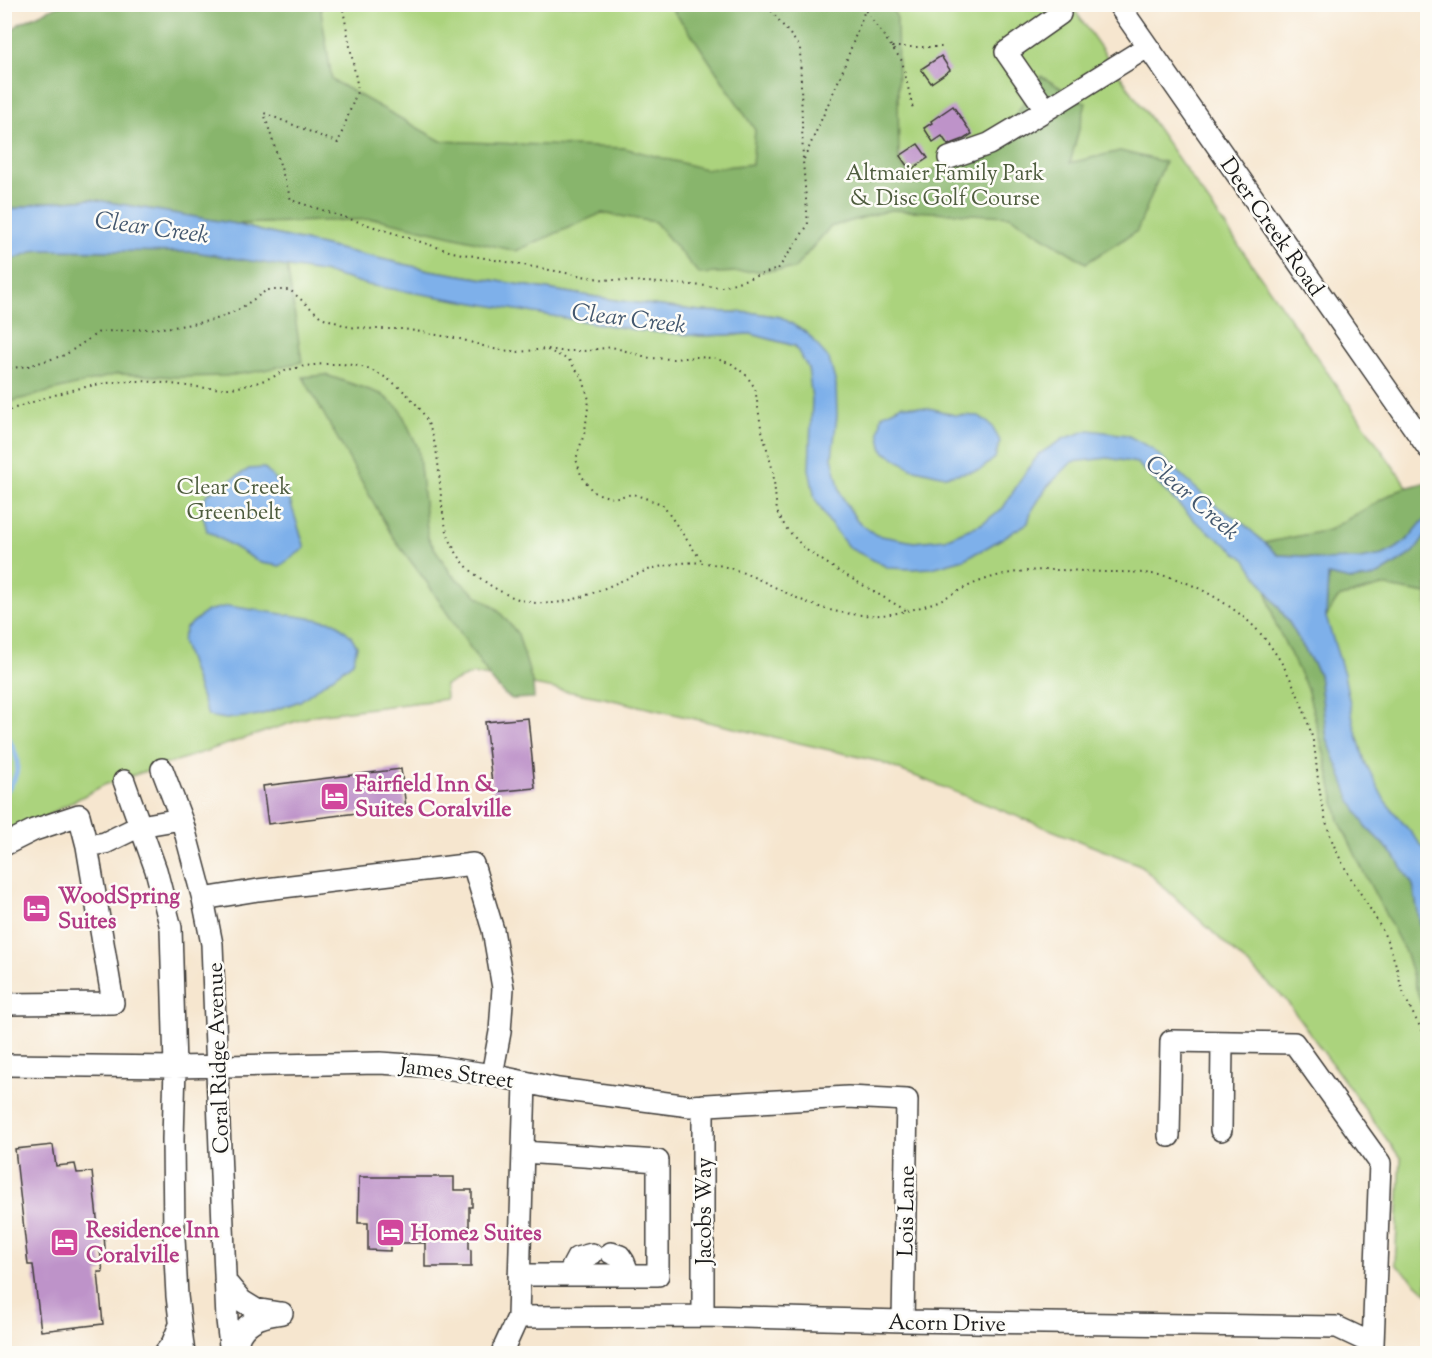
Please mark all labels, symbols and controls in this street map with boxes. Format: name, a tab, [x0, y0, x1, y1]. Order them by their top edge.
street label: Deer Creek Road	[1211, 152, 1330, 304]
park label: Altmaier Family Park & Disc Golf Course	[845, 159, 1045, 216]
water label: Clear Creek	[92, 204, 211, 254]
water label: Clear Creek	[570, 296, 688, 344]
water label: Clear Creek	[1137, 448, 1246, 549]
park label: Clear Creek Greenbelt	[177, 473, 291, 530]
place label: Fairfield Inn & Suites Coralville	[355, 770, 512, 827]
hotel icon: Fairfield Inn & Suites Coralville	[318, 780, 350, 812]
place label: WoodSpring Suites	[58, 882, 180, 939]
hotel icon: WoodSpring Suites	[21, 892, 53, 924]
street label: Coral Ridge Avenue	[201, 962, 239, 1154]
street label: James Street	[396, 1051, 516, 1099]
street label: Jacobs Way	[690, 1157, 722, 1266]
street label: Lois Lane	[891, 1165, 925, 1257]
place label: Residence Inn Coralville	[86, 1216, 220, 1273]
hotel icon: Home2 Suites	[374, 1216, 406, 1248]
place label: Home2 Suites	[411, 1219, 542, 1251]
hotel icon: Residence Inn Coralville	[49, 1226, 81, 1258]
street label: Acorn Drive	[888, 1308, 1006, 1342]

